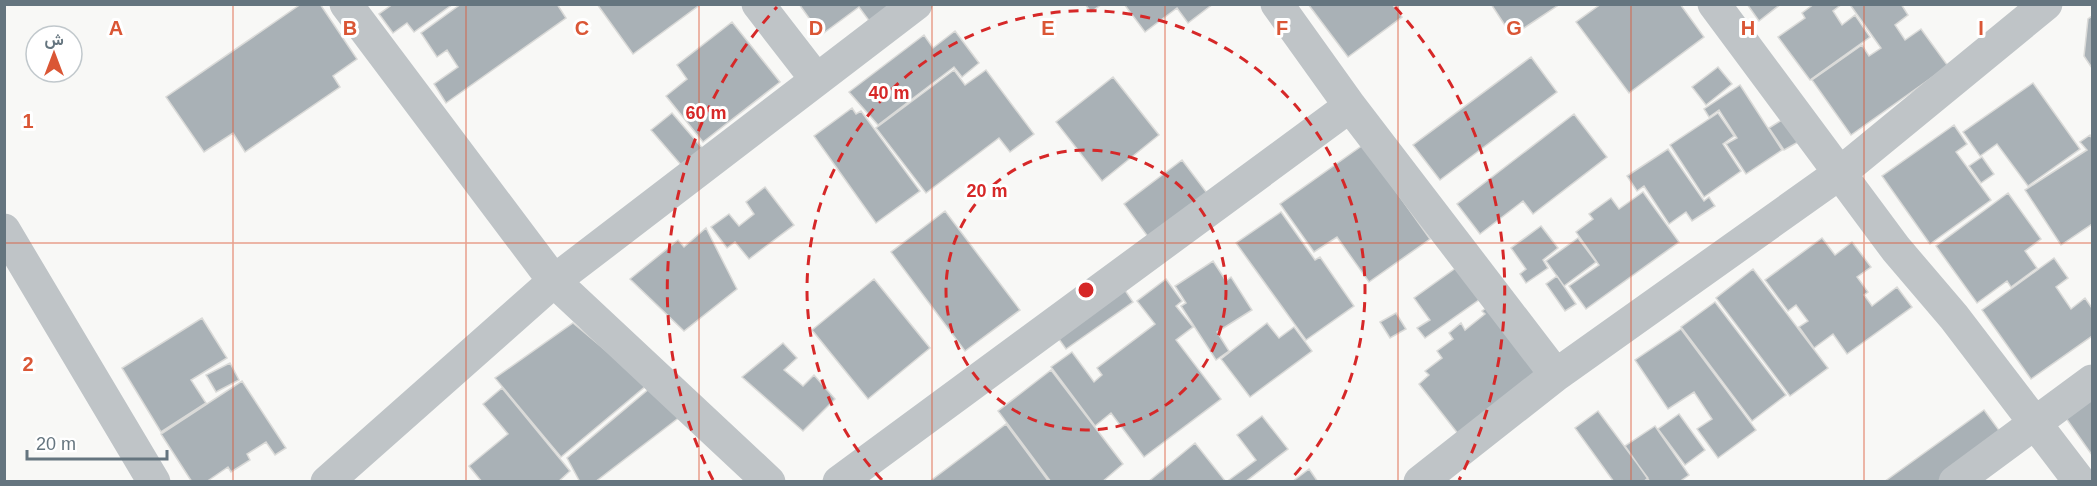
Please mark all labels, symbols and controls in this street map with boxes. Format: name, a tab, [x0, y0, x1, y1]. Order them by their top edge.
text: A	[109, 17, 123, 39]
text: B	[343, 17, 357, 39]
text: C	[575, 17, 589, 39]
text: D	[809, 17, 823, 39]
text: E	[1041, 17, 1055, 39]
text: F	[1276, 17, 1288, 39]
text: G	[1506, 17, 1522, 39]
text: H	[1741, 17, 1755, 39]
text: I	[1978, 17, 1984, 39]
north arrow	[24, 24, 84, 84]
text: ش	[44, 31, 64, 49]
text: 40 m	[868, 83, 910, 103]
text: 60 m	[685, 103, 727, 123]
text: 1	[22, 110, 34, 132]
text: 20 m	[966, 181, 1008, 201]
centre of rings	[1076, 280, 1096, 300]
text: 2	[22, 353, 34, 375]
scale bar	[27, 423, 166, 461]
text: 20 m	[36, 434, 76, 454]

